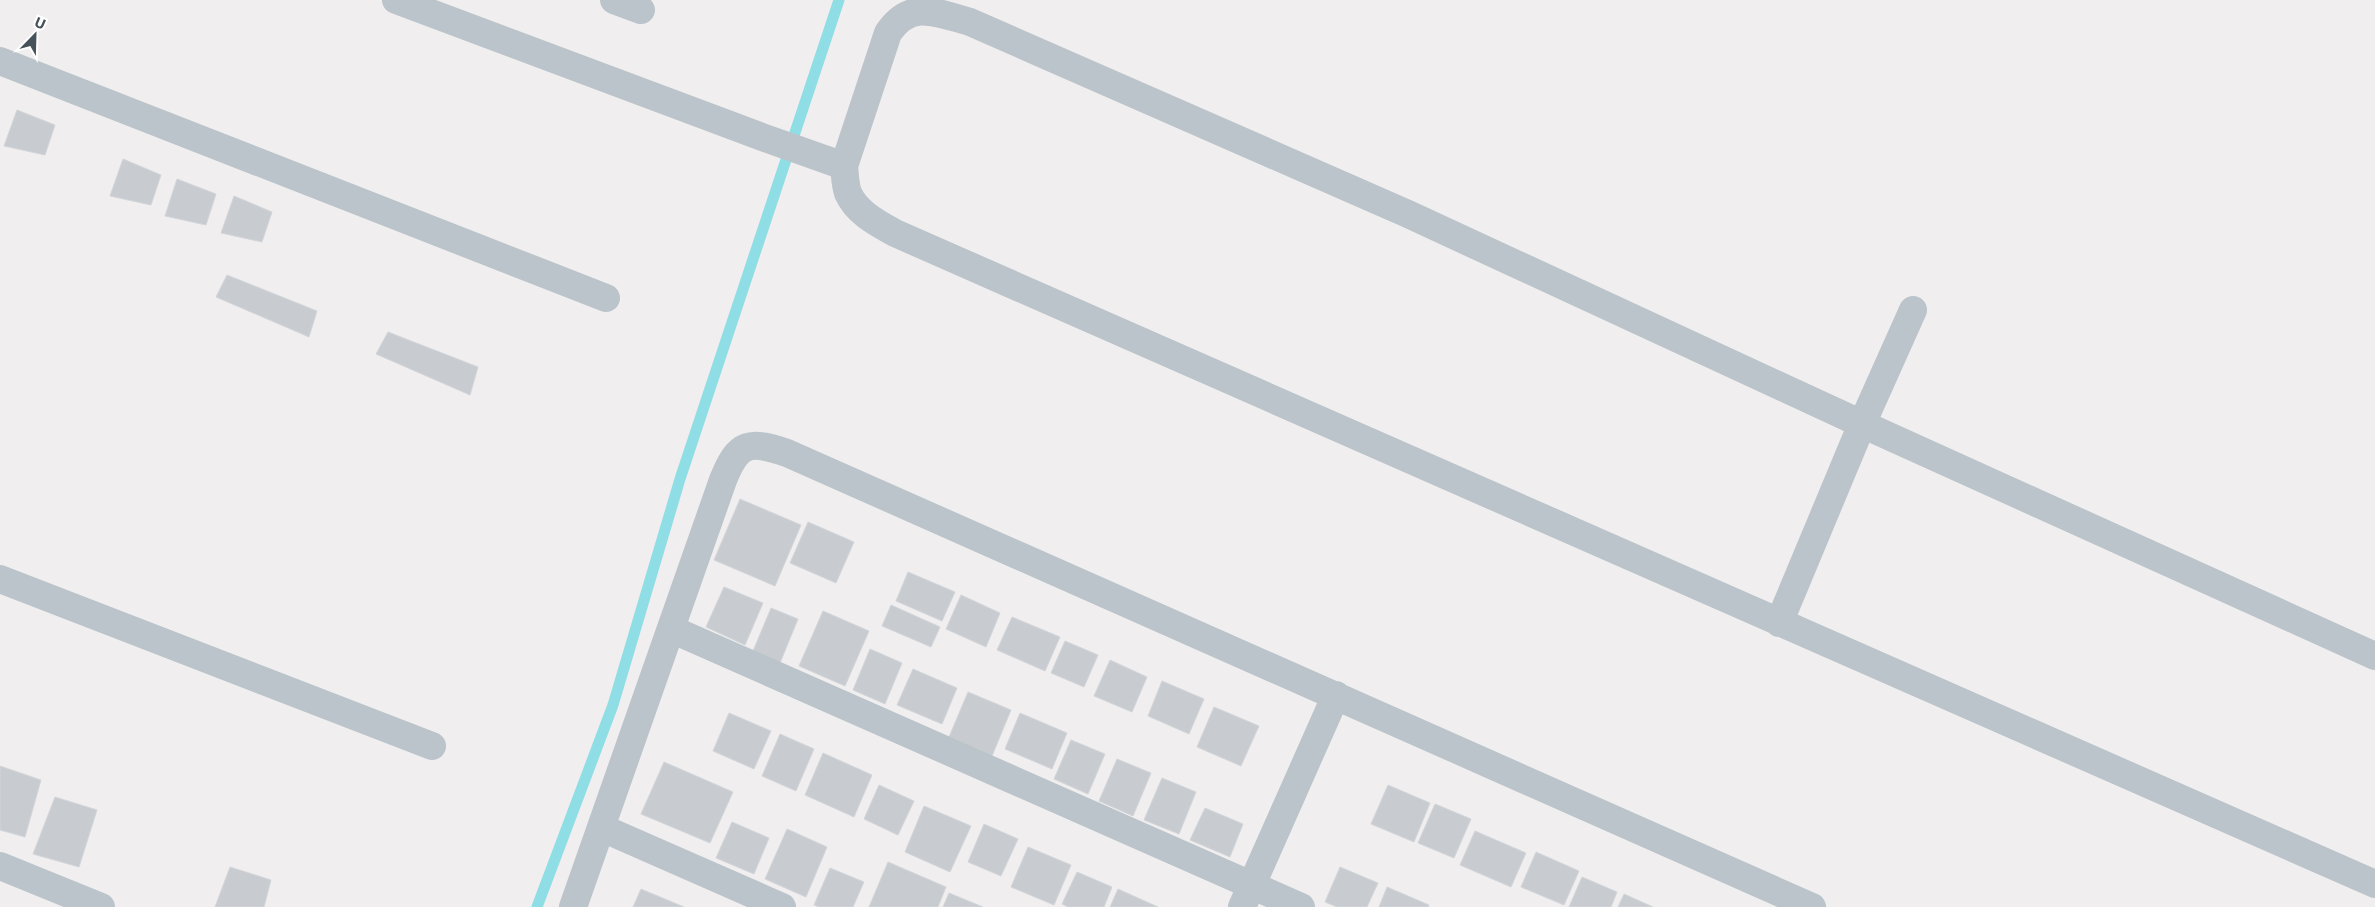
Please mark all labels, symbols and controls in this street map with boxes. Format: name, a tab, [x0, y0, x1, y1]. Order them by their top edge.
north arrow	[10, 10, 60, 60]
text: U	[32, 13, 48, 32]

